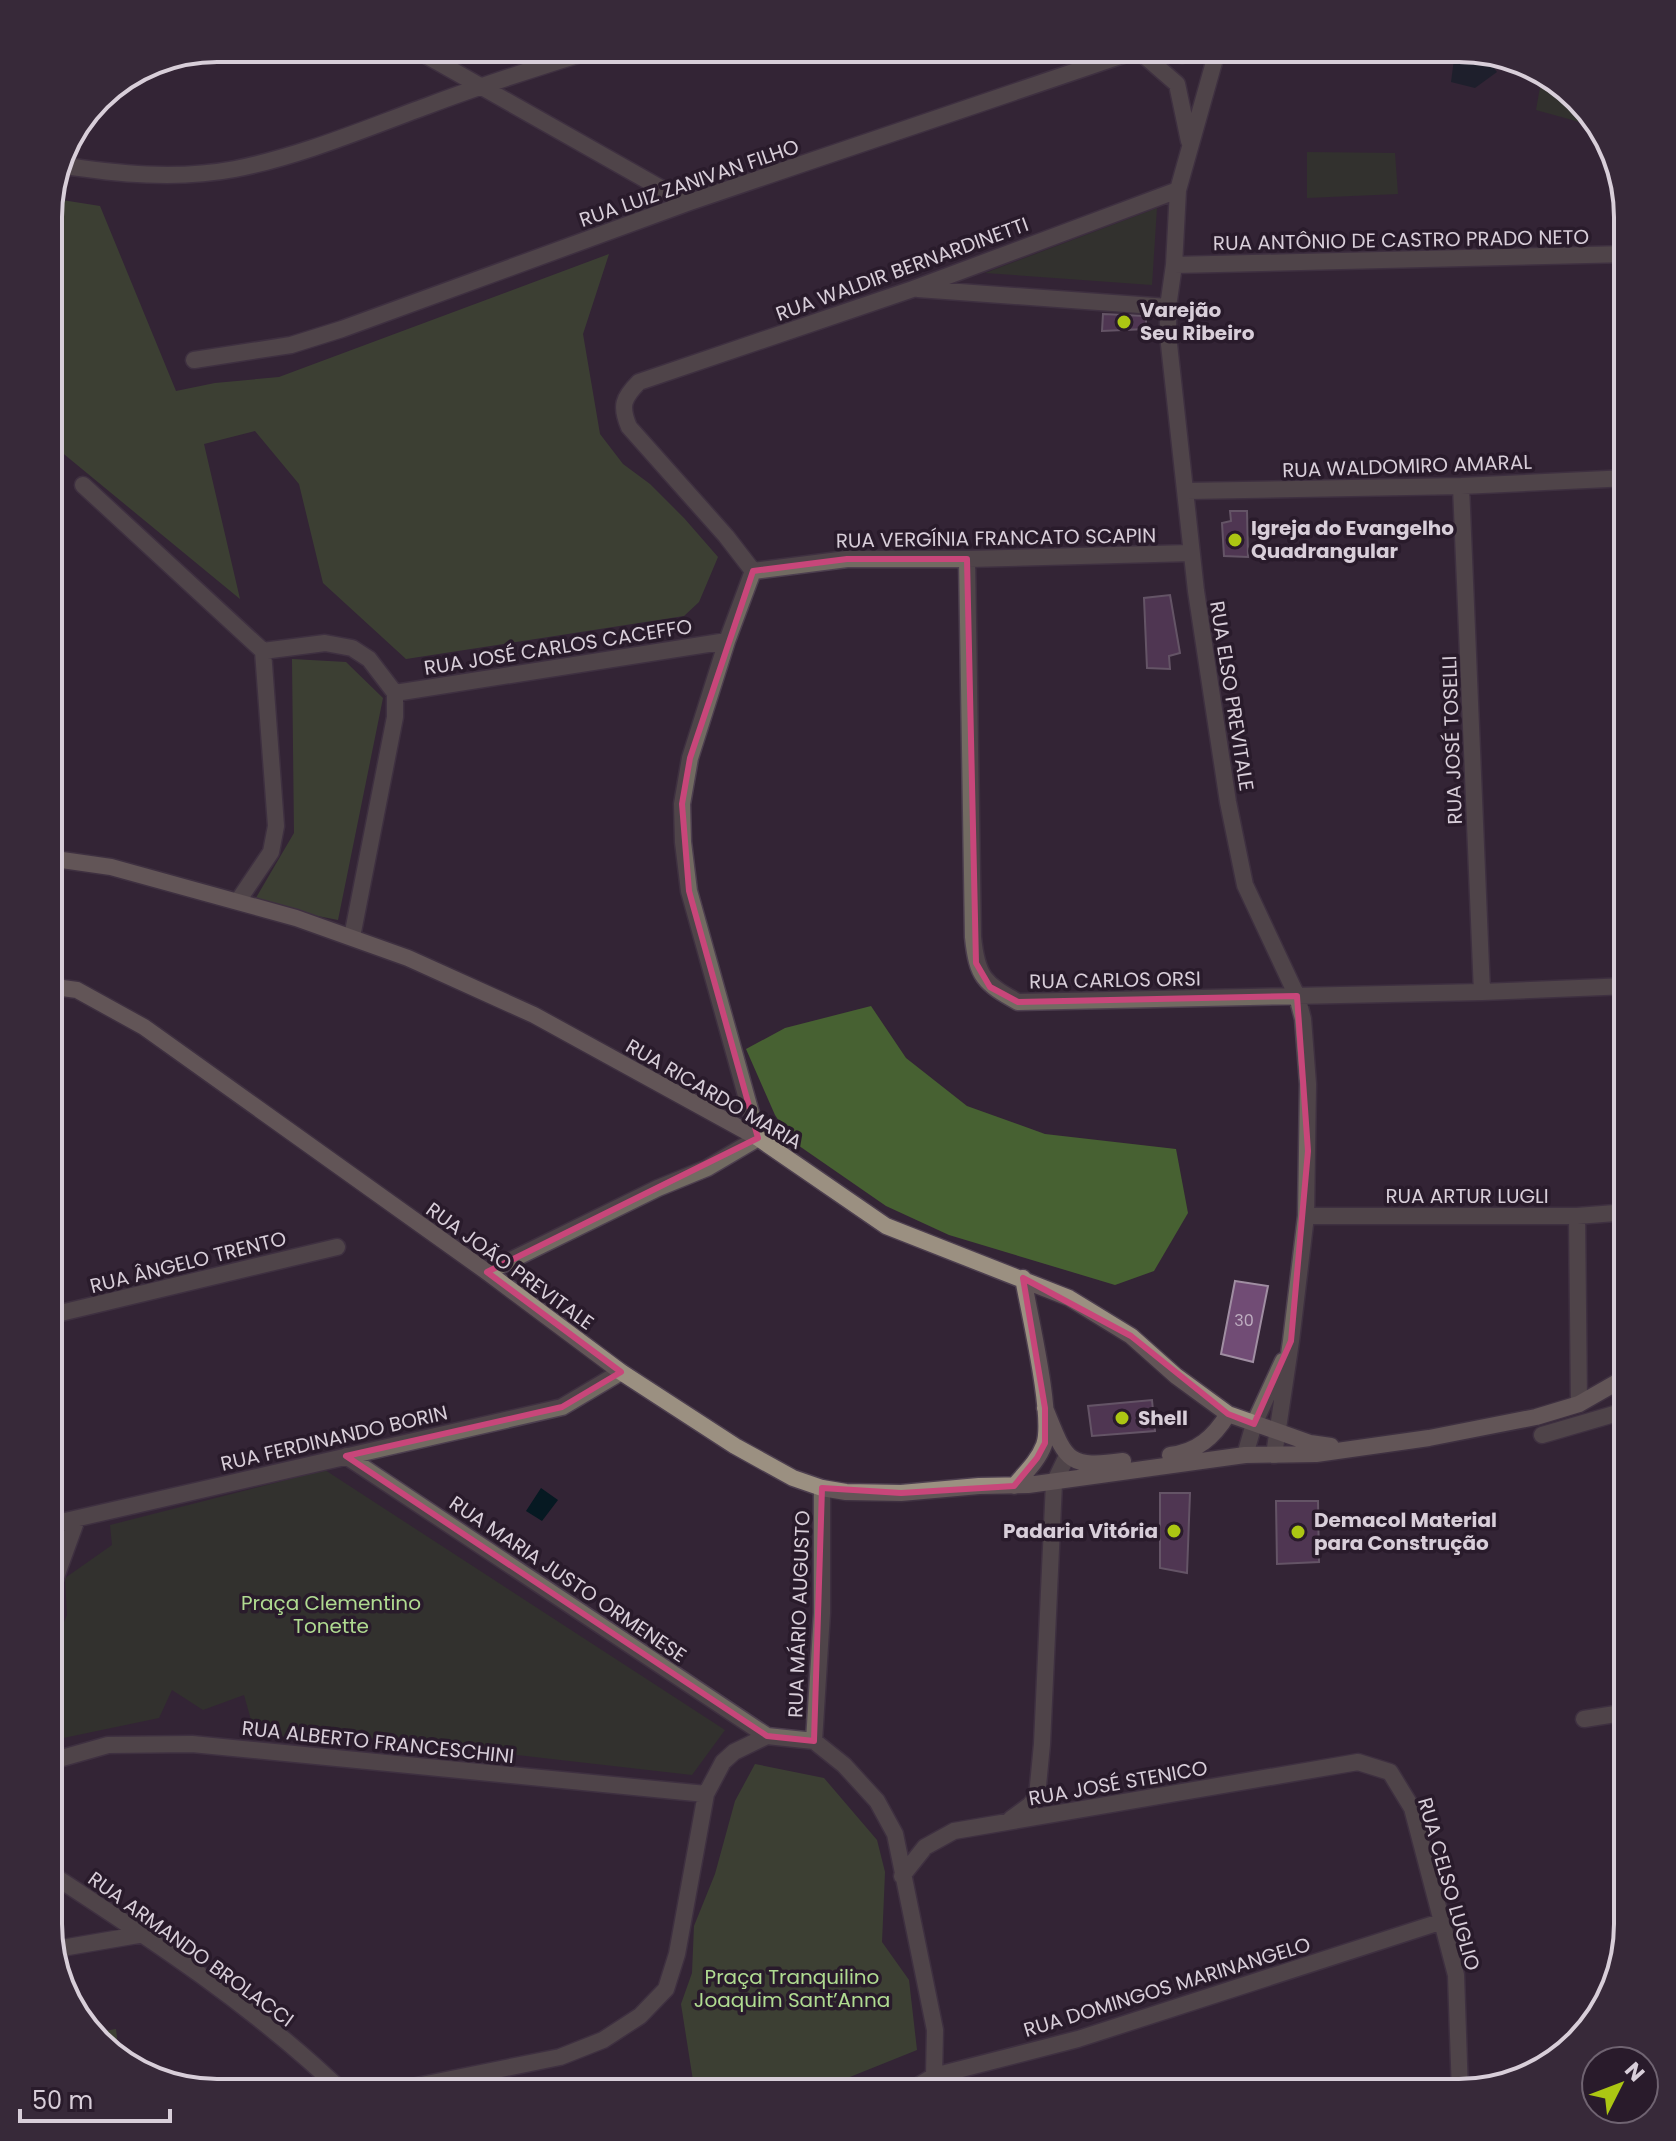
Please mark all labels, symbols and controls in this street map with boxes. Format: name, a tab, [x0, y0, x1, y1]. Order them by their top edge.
street label: RUA LUIZ ZANIVAN FILHO	[575, 132, 803, 234]
street label: RUA WALDIR BERNARDINETTI	[772, 210, 1032, 328]
street label: RUA ANTÔNIO DE CASTRO PRADO NETO	[1213, 223, 1589, 257]
place label: Varejão Seu Ribeiro	[1140, 296, 1255, 347]
marker: Varejão Seu Ribeiro	[1115, 313, 1133, 331]
street label: RUA WALDOMIRO AMARAL	[1282, 448, 1533, 484]
place label: Igreja do Evangelho Quadrangular	[1251, 514, 1454, 565]
street label: RUA VERGÍNIA FRANCATO SCAPIN	[836, 521, 1156, 555]
marker: Igreja do Evangelho Quadrangular	[1226, 531, 1244, 549]
street label: RUA ELSO PREVITALE	[1203, 599, 1261, 793]
street label: RUA JOSÉ CARLOS CACEFFO	[422, 612, 694, 682]
street label: RUA JOSÉ TOSELLI	[1435, 655, 1469, 825]
street label: RUA CARLOS ORSI	[1029, 965, 1201, 995]
street label: RUA RICARDO MARIA	[621, 1032, 807, 1156]
street label: RUA ARTUR LUGLI	[1385, 1182, 1549, 1210]
street label: RUA JOÃO PREVITALE	[420, 1196, 600, 1336]
street label: RUA ÂNGELO TRENTO	[87, 1224, 289, 1300]
house number: 30	[1234, 1309, 1254, 1332]
street label: RUA FERDINANDO BORIN	[218, 1398, 450, 1478]
place label: Shell	[1138, 1404, 1188, 1432]
marker: Shell	[1113, 1409, 1131, 1427]
street label: RUA MARIA JUSTO ORMENESE	[444, 1489, 692, 1669]
place label: Demacol Material para Construção	[1314, 1506, 1497, 1557]
street label: RUA MÁRIO AUGUSTO	[781, 1510, 817, 1718]
place label: Padaria Vitória	[1003, 1517, 1158, 1545]
marker: Padaria Vitória	[1165, 1522, 1183, 1540]
marker: Demacol Material para Construção	[1289, 1523, 1307, 1541]
park label: Praça Clementino Tonette	[241, 1589, 421, 1640]
street label: RUA ALBERTO FRANCESCHINI	[241, 1714, 515, 1770]
street label: RUA JOSÉ STENICO	[1026, 1753, 1210, 1813]
street label: RUA CELSO LUGLIO	[1411, 1794, 1487, 1974]
street label: RUA ARMANDO BROLACCI	[82, 1865, 300, 2033]
street label: RUA DOMINGOS MARINANGELO	[1020, 1930, 1314, 2044]
park label: Praça Tranquilino Joaquim Sant’Anna	[694, 1963, 890, 2014]
north arrow	[1580, 2045, 1660, 2125]
text: N	[1617, 2055, 1652, 2088]
scale bar	[20, 2073, 170, 2123]
text: 50 m	[32, 2084, 93, 2117]

